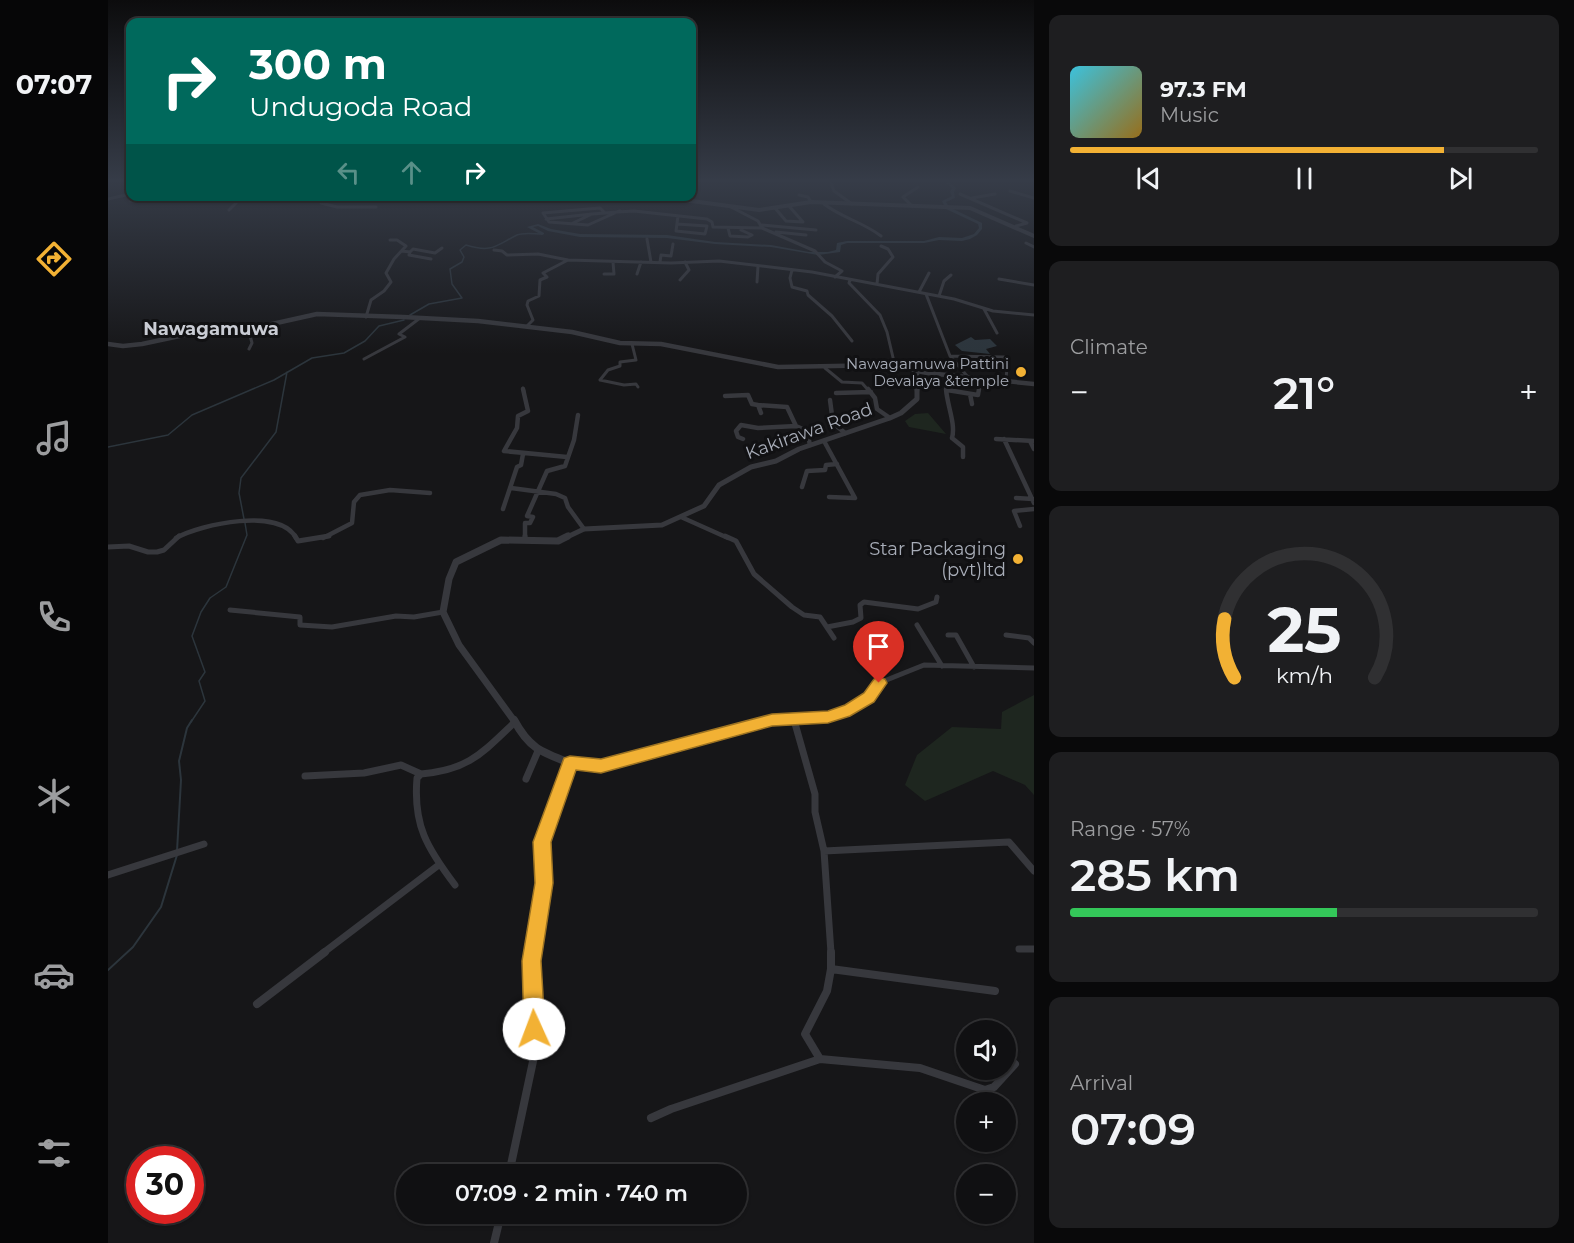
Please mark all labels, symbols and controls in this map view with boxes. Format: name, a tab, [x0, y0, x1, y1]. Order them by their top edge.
text: 300 m	[249, 38, 387, 90]
icon: right	[150, 42, 228, 120]
text: 07:07	[16, 68, 92, 101]
text: 97.3 FM	[1160, 76, 1247, 103]
text: Undugoda Road	[249, 90, 472, 123]
text: Music	[1160, 103, 1219, 127]
icon: left	[332, 156, 365, 189]
icon: ahead	[395, 156, 428, 189]
icon: right	[458, 156, 491, 189]
icon: previous	[1132, 162, 1165, 195]
icon: pause	[1288, 162, 1321, 195]
icon: next	[1444, 162, 1477, 195]
icon: directions	[33, 238, 75, 280]
district label: Nawagamuwa	[143, 318, 279, 340]
text: Climate	[1070, 335, 1148, 359]
place label: Nawagamuwa Pattini Devalaya &temple	[846, 354, 1009, 390]
marker: Nawagamuwa Pattini Devalaya &temple	[1014, 365, 1028, 379]
text: 21°	[1273, 365, 1335, 420]
text: −	[1070, 372, 1089, 412]
text: +	[1519, 372, 1538, 412]
street label: Kakirawa Road	[742, 398, 876, 464]
icon: music	[33, 417, 75, 459]
place label: Star Packaging (pvt)ltd	[869, 538, 1006, 581]
marker: Star Packaging (pvt)ltd	[1011, 552, 1025, 566]
text: 25	[1267, 593, 1341, 669]
icon: phone	[33, 596, 75, 638]
pin	[853, 621, 904, 683]
icon: arrive	[862, 630, 895, 663]
text: km/h	[1275, 663, 1333, 689]
icon: climate	[33, 775, 75, 817]
text: Range · 57%	[1070, 817, 1190, 841]
text: 285 km	[1070, 847, 1240, 902]
icon: car	[33, 954, 75, 996]
position arrow	[502, 997, 566, 1061]
map controls	[956, 1020, 1016, 1224]
button: sound	[956, 1020, 1016, 1080]
text: Arrival	[1070, 1071, 1133, 1095]
button: +	[956, 1092, 1016, 1152]
text: 07:09	[1070, 1101, 1196, 1156]
icon: filters	[33, 1132, 75, 1174]
speed limit sign: 30	[126, 1146, 204, 1224]
button: −	[956, 1164, 1016, 1224]
text: 07:09 · 2 min · 740 m	[455, 1180, 688, 1207]

